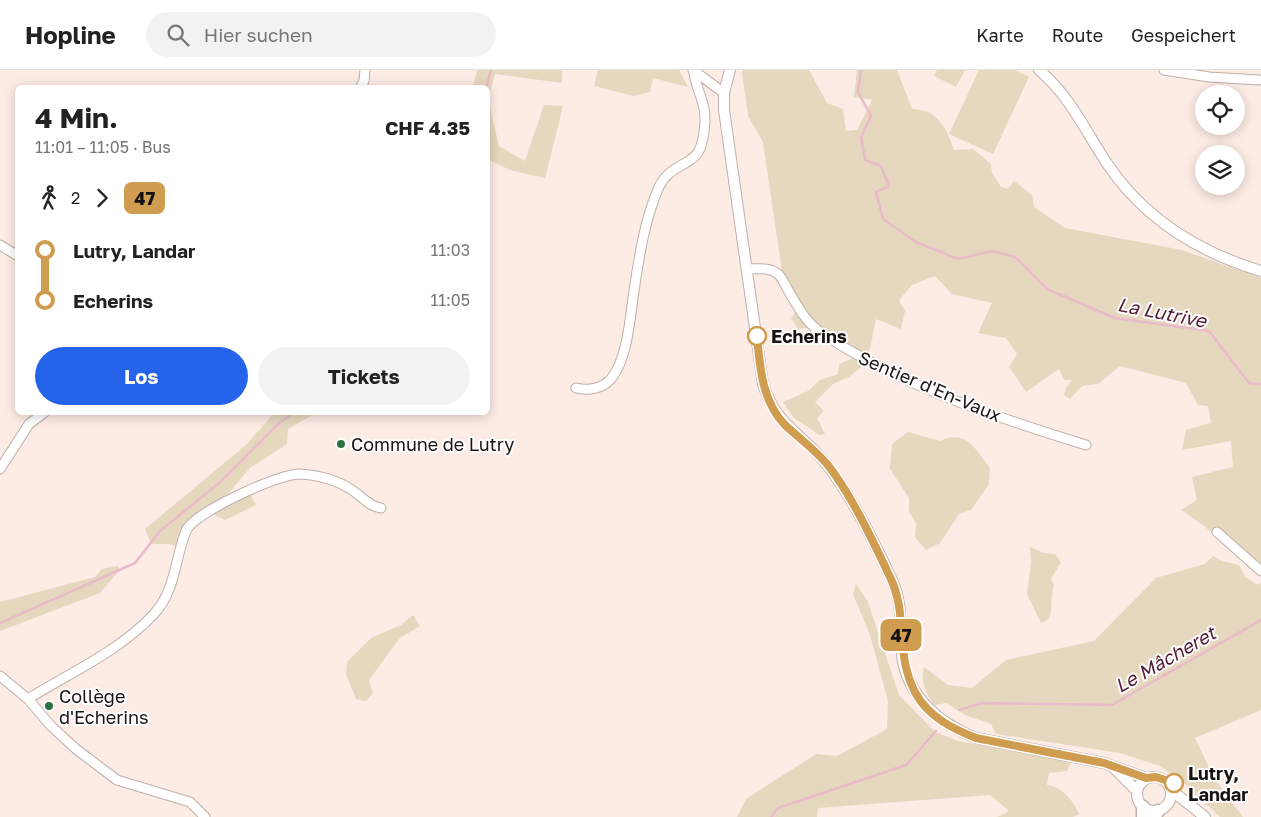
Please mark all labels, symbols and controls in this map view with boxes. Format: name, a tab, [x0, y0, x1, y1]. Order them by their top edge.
search box	[146, 12, 496, 57]
text: Hopline	[25, 20, 116, 49]
icon: search	[164, 21, 192, 49]
text: Hier suchen	[204, 23, 313, 46]
text: Karte	[976, 24, 1024, 46]
text: Route	[1052, 24, 1103, 46]
text: Gespeichert	[1131, 24, 1236, 46]
map controls	[1195, 85, 1245, 195]
button: locate	[1195, 85, 1245, 135]
text: 4 Min.	[35, 101, 118, 134]
text: CHF 4.35	[385, 116, 470, 139]
text: 11:01 – 11:05 · Bus	[35, 137, 171, 157]
button: layers	[1195, 145, 1245, 195]
icon: walk	[35, 184, 63, 212]
icon: forward	[88, 184, 116, 212]
text: 47	[134, 187, 155, 209]
text: 2	[71, 188, 80, 208]
text: Lutry, Landar	[73, 239, 195, 262]
text: 11:03	[430, 240, 470, 260]
text: Echerins	[73, 289, 153, 312]
text: 11:05	[430, 290, 470, 310]
water label: La Lutrive	[1116, 292, 1210, 332]
place label: Echerins	[771, 325, 847, 347]
marker: Echerins	[747, 326, 767, 346]
street label: Sentier d'En-Vaux	[855, 346, 1005, 426]
button: Los	[35, 347, 248, 405]
button: Tickets	[258, 347, 470, 405]
place label: Commune de Lutry	[351, 433, 514, 455]
marker: Commune de Lutry	[335, 438, 347, 450]
line badge: 47	[878, 619, 924, 651]
water label: Le Mâcheret	[1111, 620, 1221, 697]
text: 47	[890, 624, 912, 646]
place label: Collège d'Echerins	[59, 685, 149, 728]
marker: Collège d'Echerins	[43, 700, 55, 712]
place label: Lutry, Landar	[1188, 762, 1248, 805]
marker: Lutry, Landar	[1164, 773, 1184, 793]

